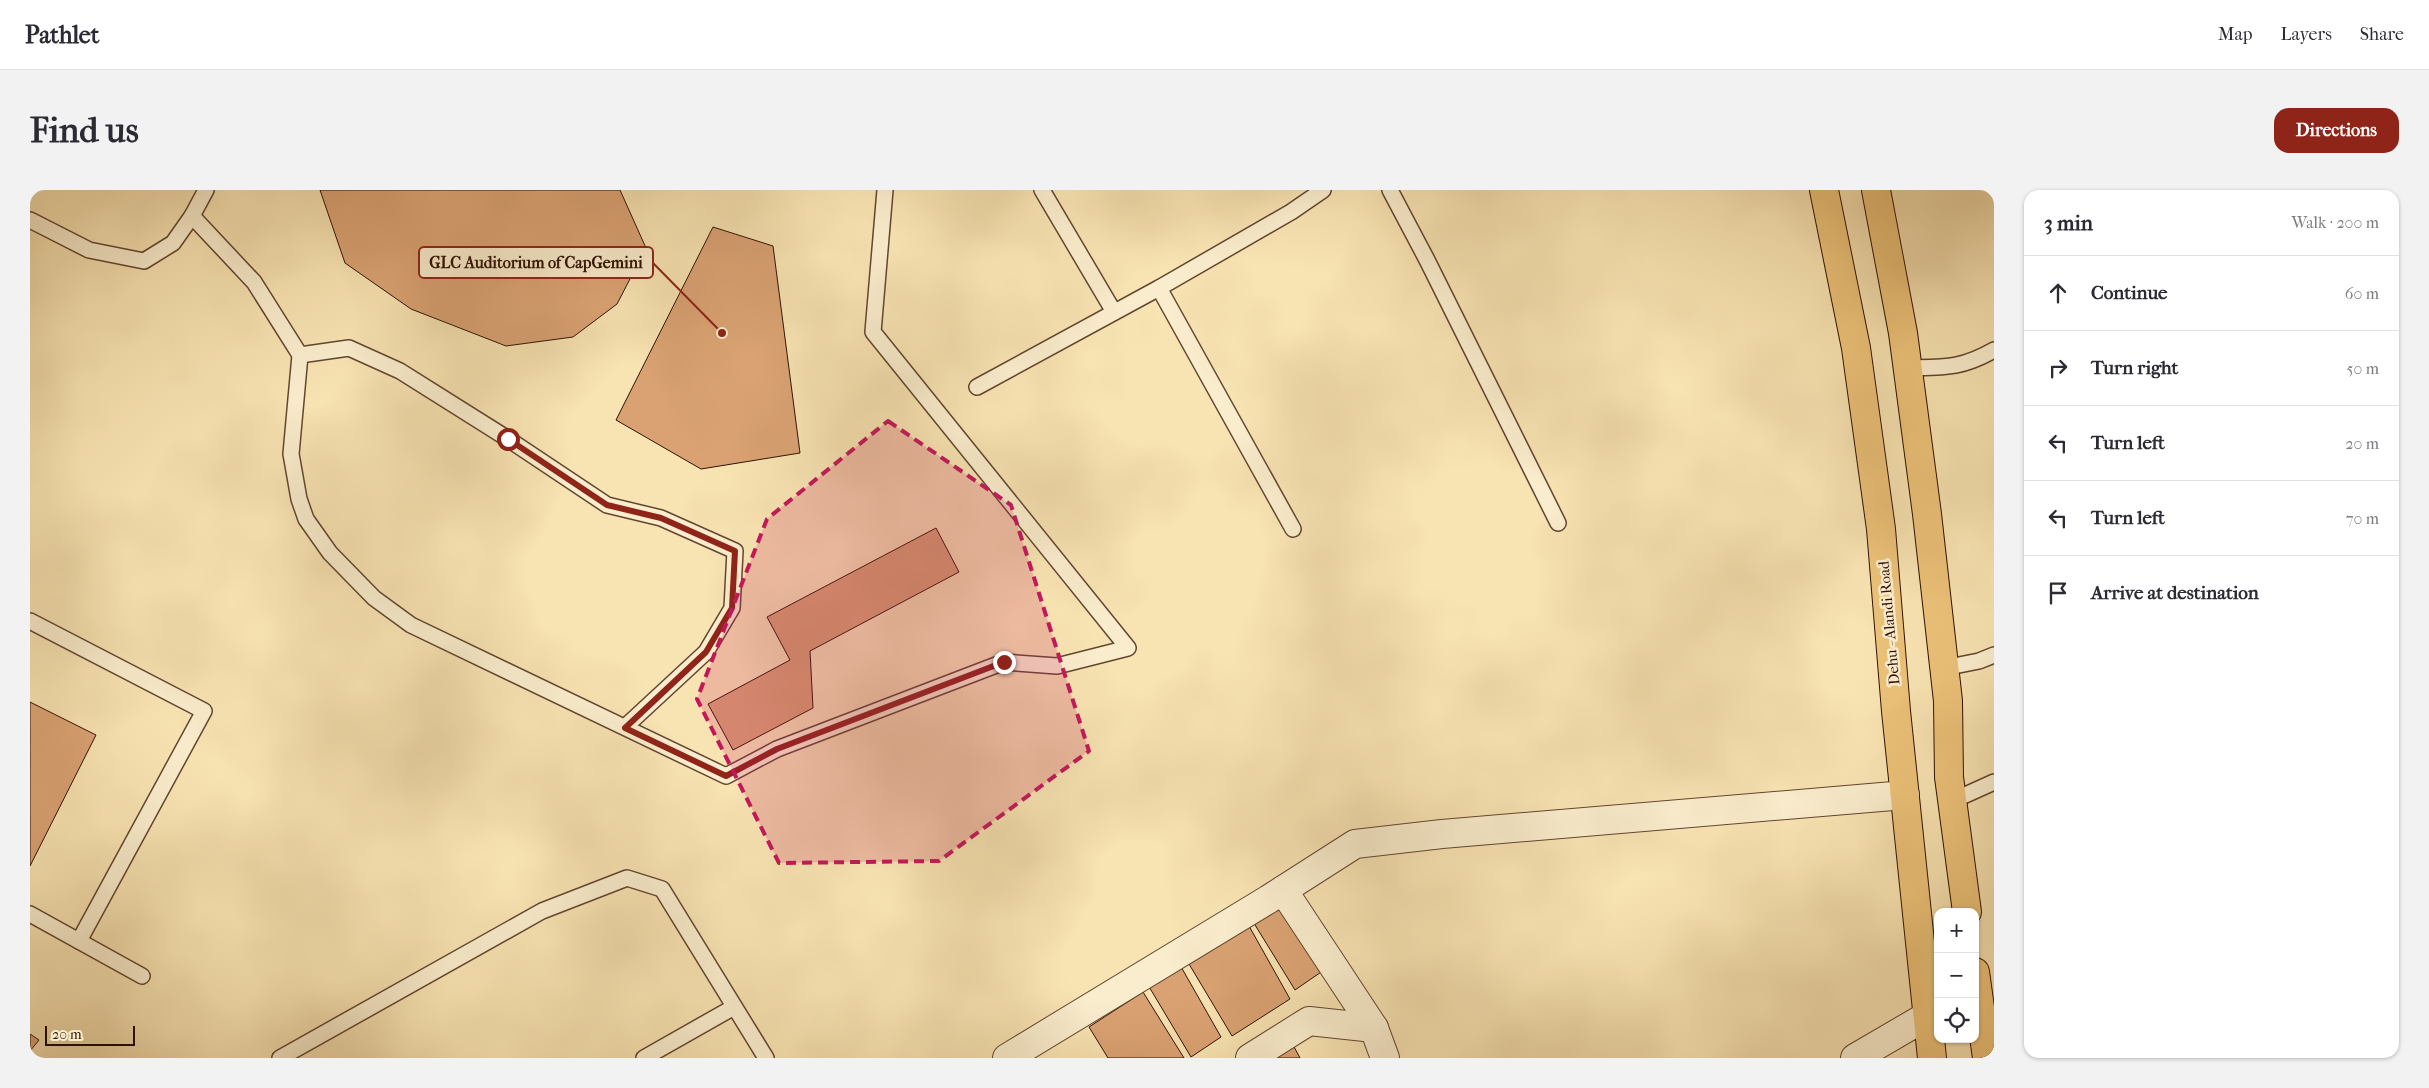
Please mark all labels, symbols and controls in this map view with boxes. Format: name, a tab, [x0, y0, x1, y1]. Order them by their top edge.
text: Pathlet	[25, 21, 99, 49]
text: Map	[2218, 24, 2252, 45]
text: Layers	[2280, 24, 2332, 45]
text: Share	[2360, 24, 2404, 45]
button: Directions	[2274, 108, 2399, 153]
text: Find us	[30, 110, 139, 151]
text: 3 min	[2044, 211, 2093, 235]
text: Walk · 200 m	[2292, 213, 2379, 232]
callout: GLC Auditorium of CapGemini	[419, 247, 653, 278]
text: GLC Auditorium of CapGemini	[429, 253, 643, 273]
icon: ahead	[2044, 279, 2072, 307]
text: Continue	[2091, 282, 2167, 304]
text: 60 m	[2345, 284, 2379, 303]
icon: right	[2044, 354, 2072, 382]
text: Turn right	[2091, 357, 2178, 379]
text: 50 m	[2347, 359, 2379, 378]
route start	[497, 428, 520, 451]
icon: left	[2044, 429, 2072, 457]
text: Turn left	[2091, 432, 2165, 454]
text: 20 m	[2345, 434, 2379, 453]
icon: left	[2044, 504, 2072, 532]
text: Turn left	[2091, 507, 2165, 529]
text: 70 m	[2346, 509, 2379, 528]
street label: Dehu - Alandi Road	[1875, 559, 1903, 686]
icon: arrive	[2044, 579, 2072, 607]
text: Arrive at destination	[2091, 582, 2259, 604]
route end	[993, 651, 1016, 674]
map controls	[1934, 908, 1979, 1043]
button: +	[1934, 908, 1979, 953]
button: −	[1934, 953, 1979, 998]
button: locate	[1934, 998, 1979, 1043]
scale bar	[45, 1023, 135, 1046]
text: 20 m	[52, 1026, 82, 1043]

